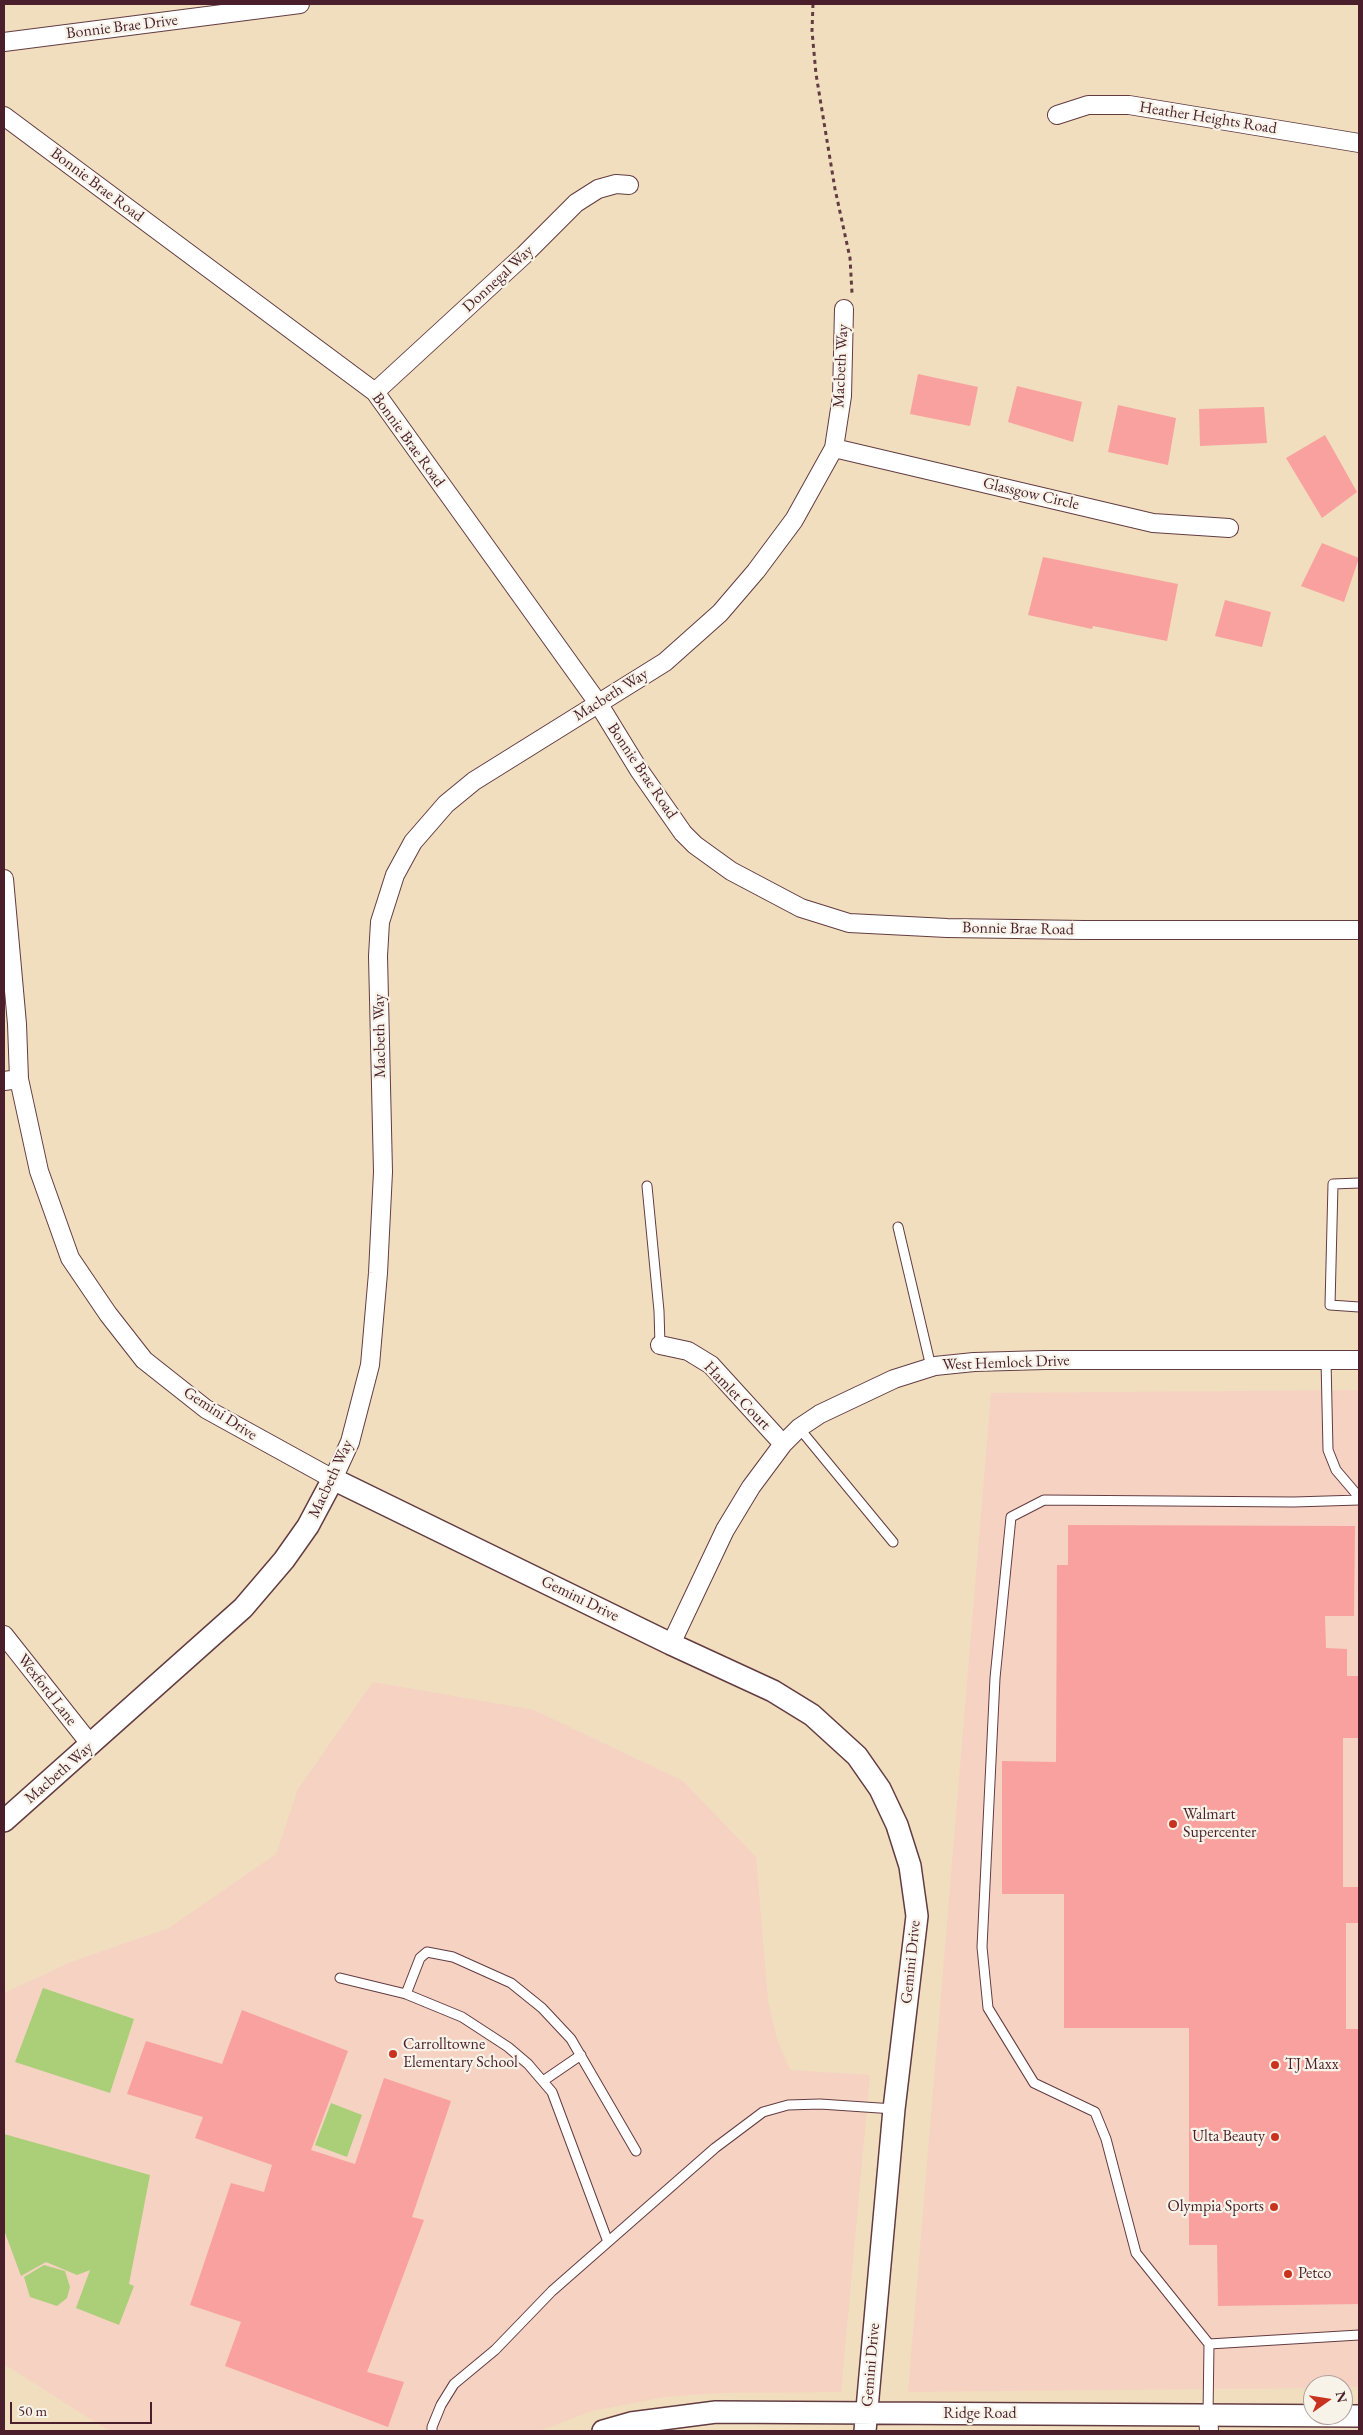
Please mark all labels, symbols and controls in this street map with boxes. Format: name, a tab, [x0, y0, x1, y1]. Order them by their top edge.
street label: Bonnie Brae Drive	[65, 11, 179, 43]
street label: Heather Heights Road	[1138, 98, 1278, 138]
street label: Bonnie Brae Road	[47, 144, 147, 226]
street label: Donnegal Way	[459, 241, 537, 317]
street label: Macbeth Way	[829, 323, 853, 409]
street label: Bonnie Brae Road	[367, 389, 449, 491]
street label: Glassgow Circle	[981, 474, 1081, 514]
street label: Macbeth Way	[570, 665, 652, 725]
street label: Bonnie Brae Road	[603, 719, 681, 823]
street label: Bonnie Brae Road	[962, 918, 1074, 940]
street label: Macbeth Way	[370, 994, 390, 1078]
street label: West Hemlock Drive	[942, 1351, 1070, 1375]
street label: Hamlet Court	[699, 1358, 775, 1434]
street label: Gemini Drive	[180, 1383, 260, 1445]
street label: Macbeth Way	[305, 1437, 357, 1521]
street label: Gemini Drive	[538, 1572, 622, 1626]
street label: Wexford Lane	[13, 1650, 81, 1730]
street label: Macbeth Way	[21, 1738, 97, 1808]
place label: Walmart Supercenter	[1183, 1805, 1256, 1843]
marker: Walmart Supercenter	[1167, 1818, 1179, 1830]
street label: Gemini Drive	[897, 1919, 925, 2005]
place label: Carrolltowne Elementary School	[403, 2035, 518, 2073]
marker: Carrolltowne Elementary School	[387, 2048, 399, 2060]
place label: TJ Maxx	[1285, 2055, 1339, 2075]
marker: TJ Maxx	[1269, 2059, 1281, 2071]
place label: Ulta Beauty	[1192, 2127, 1265, 2147]
marker: Ulta Beauty	[1269, 2131, 1281, 2143]
place label: Olympia Sports	[1167, 2197, 1264, 2217]
marker: Olympia Sports	[1268, 2201, 1280, 2213]
place label: Petco	[1298, 2264, 1331, 2284]
marker: Petco	[1282, 2268, 1294, 2280]
street label: Gemini Drive	[858, 2322, 884, 2408]
north arrow	[1303, 2375, 1353, 2425]
text: N	[1332, 2389, 1352, 2404]
scale bar	[12, 2392, 155, 2424]
text: 50 m	[18, 2401, 47, 2420]
street label: Ridge Road	[943, 2404, 1017, 2424]

